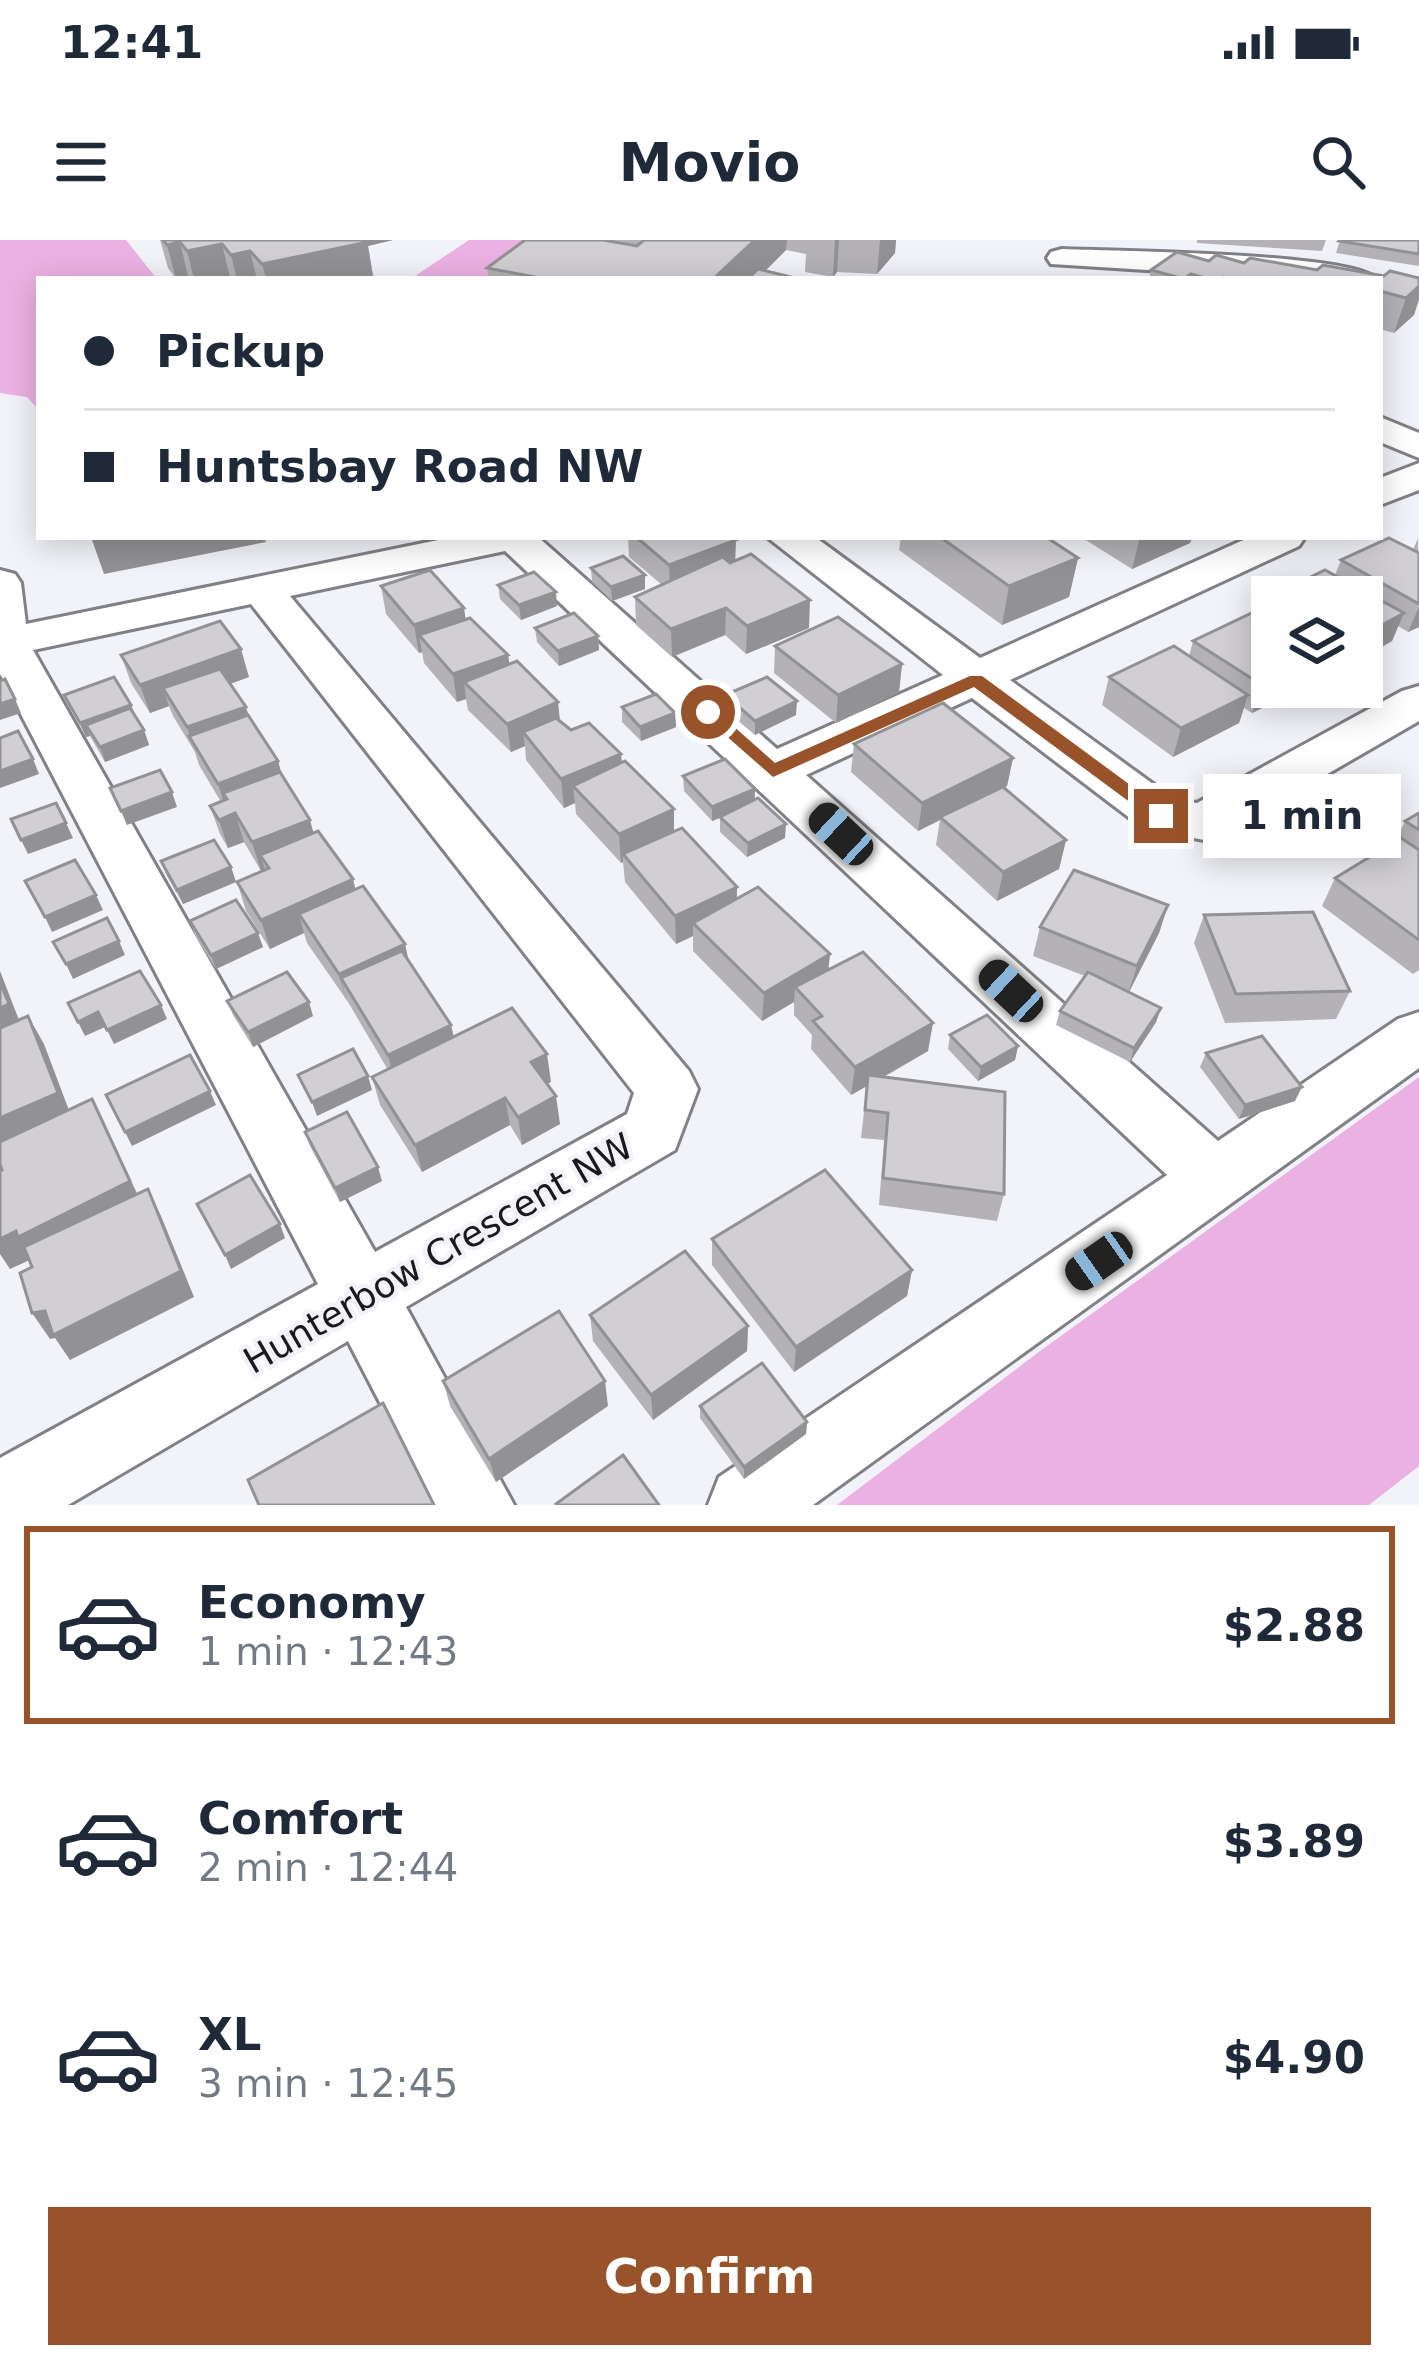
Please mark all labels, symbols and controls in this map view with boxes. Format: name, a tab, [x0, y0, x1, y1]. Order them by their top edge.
text: 12:41	[60, 16, 203, 69]
icon: menu	[48, 129, 114, 195]
icon: search	[1305, 129, 1371, 195]
text: Movio	[619, 131, 800, 194]
text: Pickup	[156, 325, 325, 378]
text: Huntsbay Road NW	[156, 440, 643, 493]
map controls	[1251, 576, 1383, 708]
button: layers	[1251, 576, 1383, 708]
route start	[681, 685, 735, 739]
callout: 1 min	[1203, 774, 1401, 858]
route end	[1134, 789, 1188, 843]
text: 1 min	[1241, 793, 1363, 838]
car	[802, 796, 880, 872]
car	[972, 953, 1050, 1029]
street label: Hunterbow Crescent NW	[236, 1125, 640, 1382]
car	[1059, 1226, 1139, 1296]
icon: car	[54, 1571, 162, 1679]
text: Economy	[198, 1576, 426, 1629]
text: $2.88	[1223, 1599, 1365, 1652]
text: 1 min · 12:43	[198, 1629, 458, 1674]
icon: car	[54, 1787, 162, 1895]
text: Comfort	[198, 1792, 403, 1845]
text: $3.89	[1223, 1815, 1365, 1868]
text: 2 min · 12:44	[198, 1845, 458, 1890]
icon: car	[54, 2003, 162, 2111]
text: XL	[198, 2008, 261, 2061]
text: $4.90	[1223, 2031, 1365, 2084]
text: 3 min · 12:45	[198, 2061, 458, 2106]
button: Confirm	[48, 2207, 1371, 2345]

